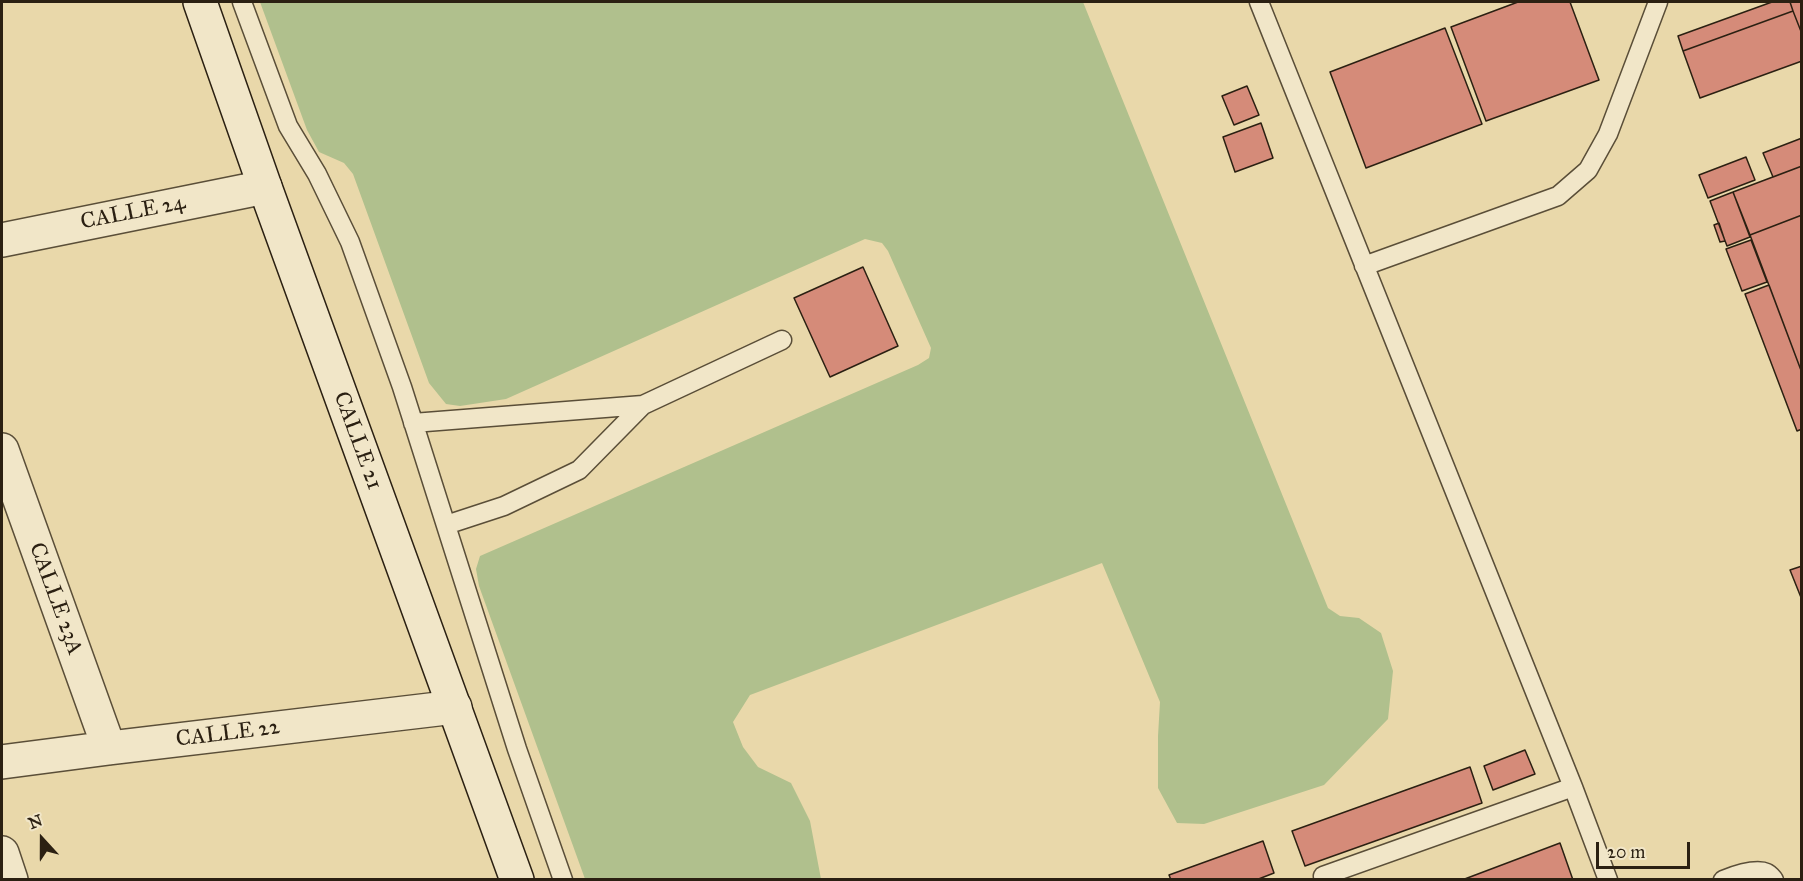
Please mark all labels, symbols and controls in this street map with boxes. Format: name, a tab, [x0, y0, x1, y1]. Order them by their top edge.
street label: CALLE 24	[78, 190, 188, 236]
street label: CALLE 21	[327, 388, 387, 494]
street label: CALLE 23A	[23, 539, 87, 659]
street label: CALLE 22	[175, 715, 281, 753]
north arrow	[12, 809, 72, 869]
text: N	[26, 810, 45, 833]
scale bar	[1599, 830, 1694, 868]
text: 20 m	[1607, 841, 1645, 863]

